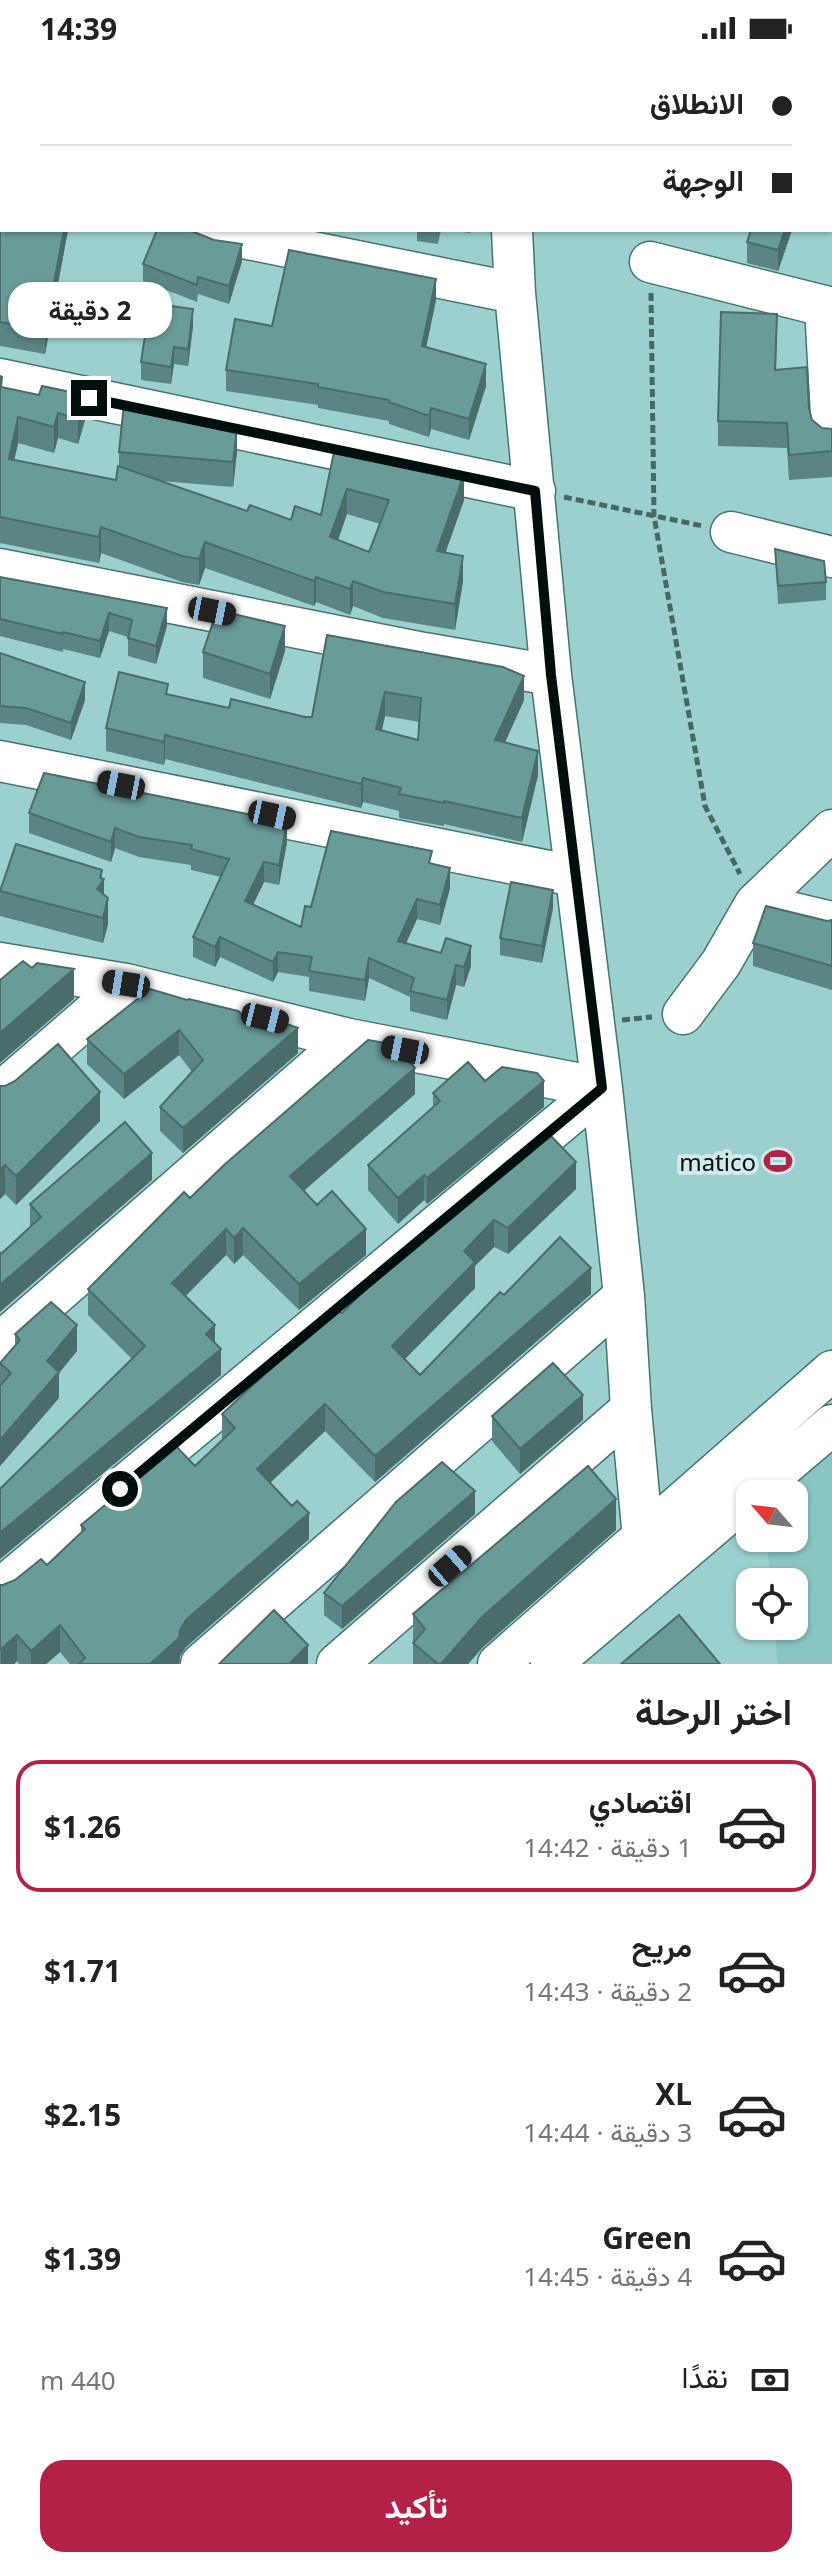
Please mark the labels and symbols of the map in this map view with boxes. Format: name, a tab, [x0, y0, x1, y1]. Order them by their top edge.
callout: 2 دقيقة	[7, 282, 171, 338]
route end	[71, 380, 107, 416]
car	[186, 595, 238, 627]
car	[95, 769, 147, 801]
car	[246, 798, 298, 832]
car	[100, 968, 152, 1000]
car	[239, 1001, 291, 1035]
car	[379, 1034, 431, 1066]
place label: matico	[679, 1145, 756, 1178]
sports icon: matico	[763, 1146, 793, 1176]
route start	[102, 1471, 138, 1507]
north arrow	[736, 1480, 808, 1552]
car	[424, 1541, 476, 1591]

